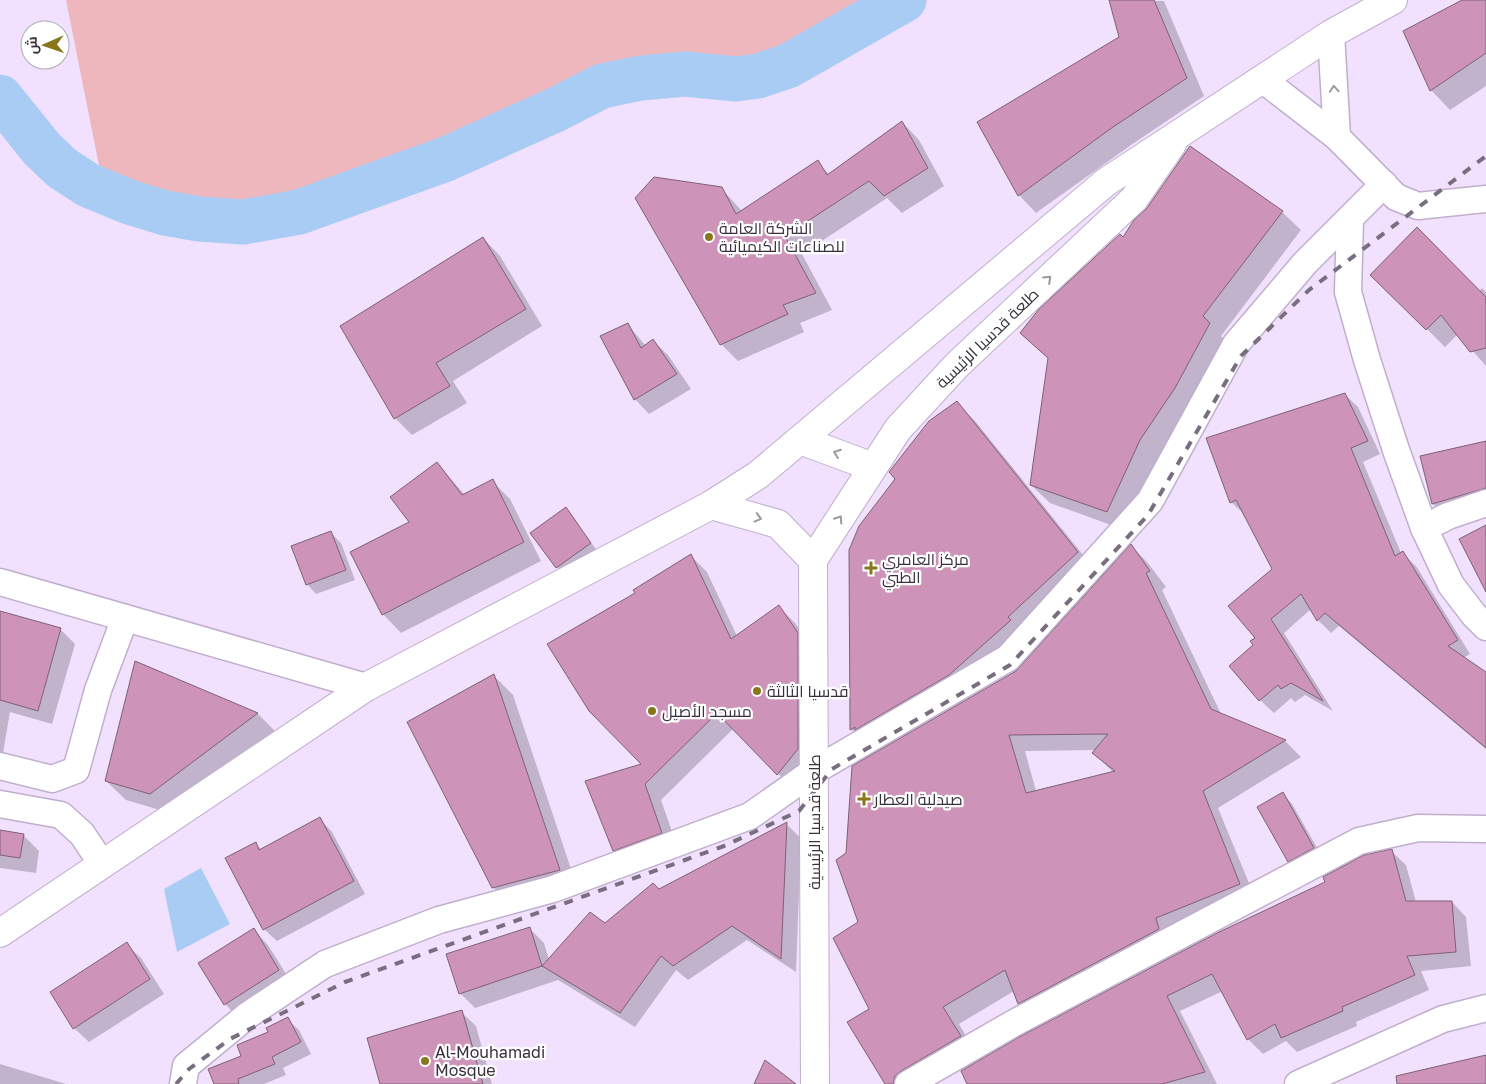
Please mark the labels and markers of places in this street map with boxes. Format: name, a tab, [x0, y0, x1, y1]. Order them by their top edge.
place label: الشركة العامة للصناعات الكيميائية	[719, 218, 845, 256]
marker: الشركة العامة للصناعات الكيميائية	[703, 231, 715, 243]
place label: مركز العامري الطبي	[882, 549, 969, 591]
marker: مركز العامري الطبي	[864, 561, 878, 575]
place label: قدسيا الثالثة	[767, 681, 848, 701]
marker: قدسيا الثالثة	[751, 685, 763, 697]
place label: مسجد الأصيل	[662, 701, 752, 722]
marker: مسجد الأصيل	[646, 705, 658, 717]
place label: صيدلية العطار	[873, 789, 963, 809]
marker: صيدلية العطار	[858, 793, 870, 805]
place label: Al-Mouhamadi Mosque	[435, 1042, 545, 1080]
marker: Al-Mouhamadi Mosque	[419, 1055, 431, 1067]

